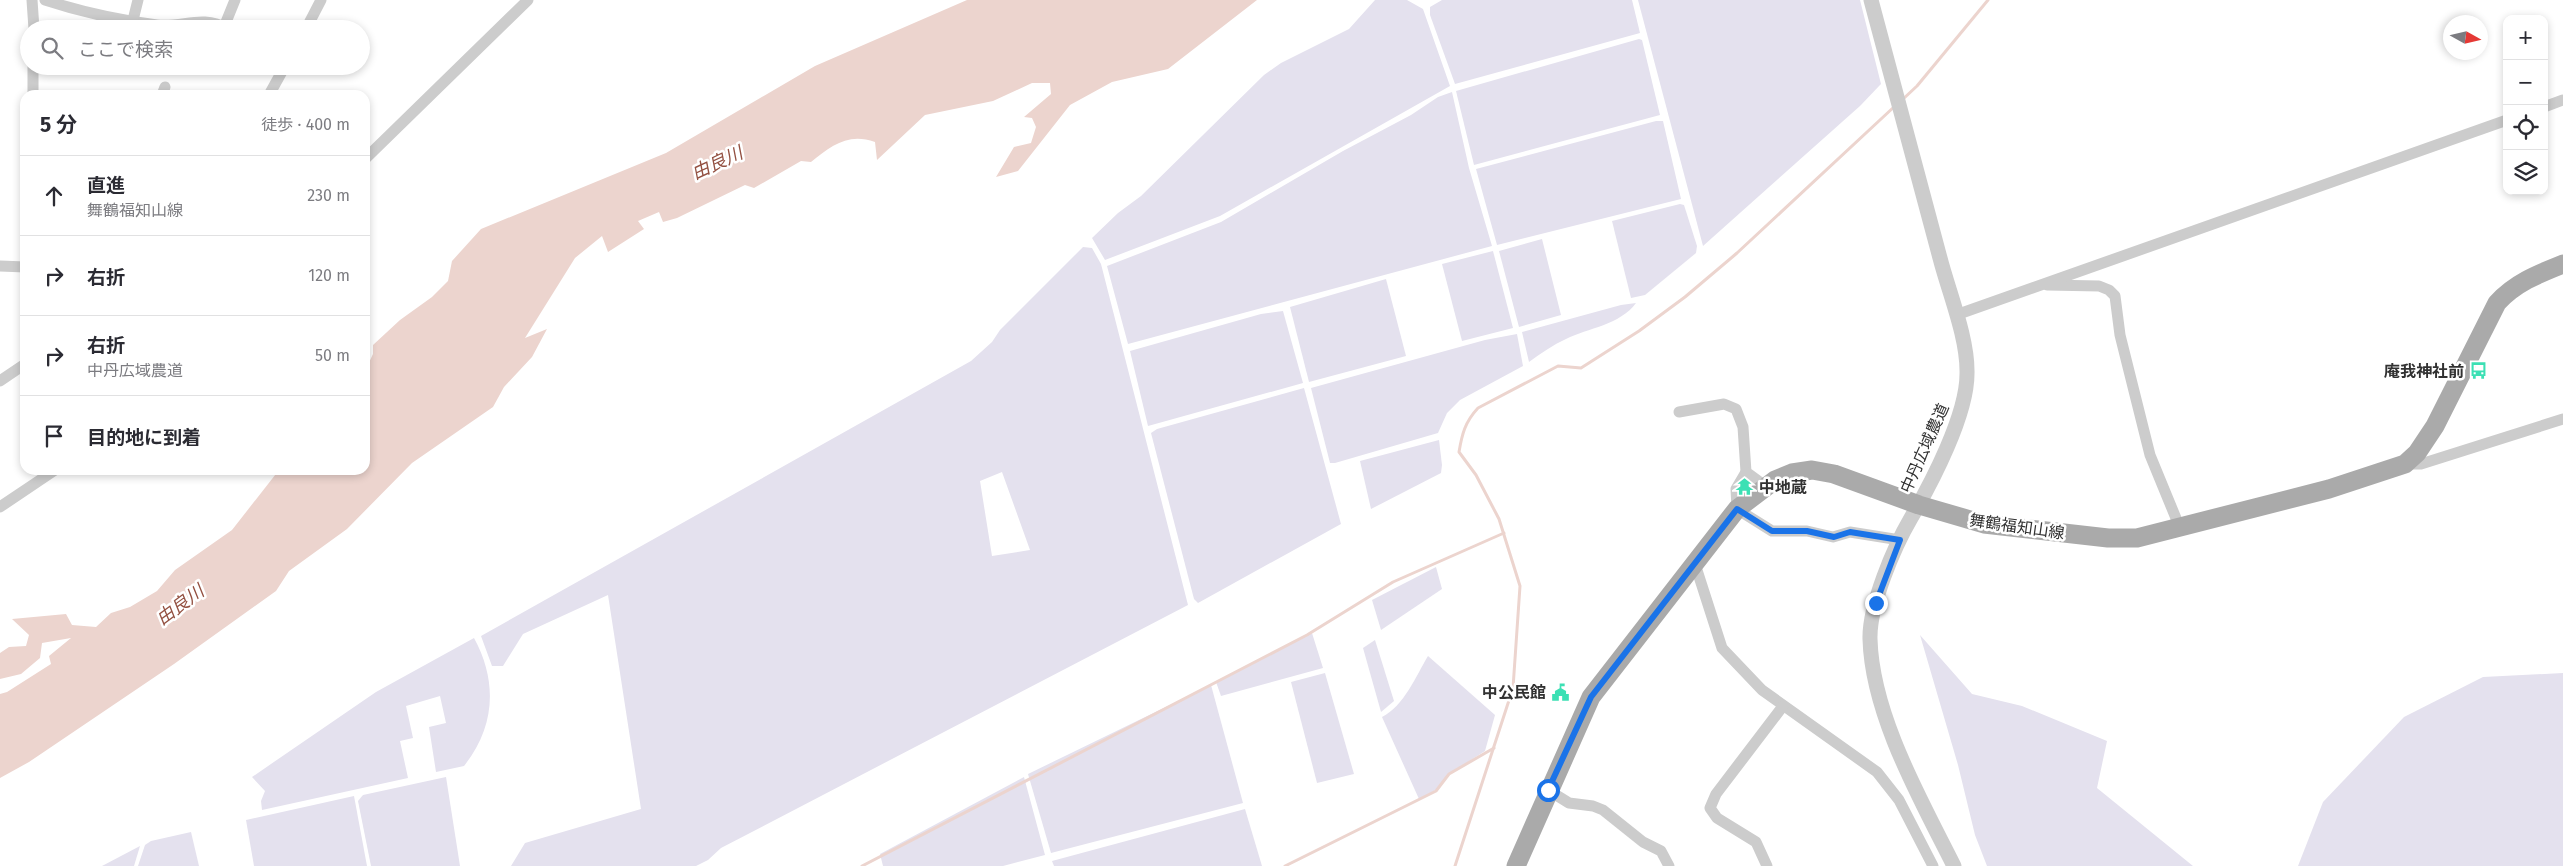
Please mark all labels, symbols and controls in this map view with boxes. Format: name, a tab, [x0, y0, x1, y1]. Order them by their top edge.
north arrow	[2443, 15, 2488, 60]
map controls	[2503, 15, 2548, 195]
button: +	[2503, 15, 2548, 60]
search box	[20, 20, 370, 75]
icon: search	[38, 34, 66, 62]
text: ここで検索	[78, 38, 173, 61]
button: −	[2503, 60, 2548, 105]
button: locate	[2503, 105, 2548, 150]
text: 5 分	[40, 112, 77, 138]
text: 徒歩 · 400 m	[261, 115, 350, 134]
water label: 由良川	[688, 141, 748, 184]
button: layers	[2503, 150, 2548, 195]
text: 直進	[87, 174, 125, 197]
icon: ahead	[40, 182, 68, 210]
text: 230 m	[307, 186, 350, 205]
text: 舞鶴福知山線	[87, 201, 183, 220]
icon: right	[40, 262, 68, 290]
text: 右折	[87, 266, 125, 289]
text: 120 m	[308, 266, 350, 285]
text: 右折	[87, 334, 125, 357]
icon: right	[40, 342, 68, 370]
text: 50 m	[315, 346, 350, 365]
text: 中丹広域農道	[87, 361, 183, 380]
bus stop icon: 庵我神社前	[2468, 361, 2488, 381]
place label: 庵我神社前	[2384, 362, 2464, 381]
street label: 中丹広域農道	[1896, 400, 1953, 496]
icon: arrive	[40, 422, 68, 450]
text: 目的地に到着	[87, 426, 201, 449]
temple icon: 中地蔵	[1735, 477, 1755, 497]
place label: 中地蔵	[1759, 478, 1807, 497]
street label: 舞鶴福知山線	[1968, 510, 2066, 543]
water label: 由良川	[152, 579, 210, 630]
route end	[1865, 592, 1888, 615]
public building icon: 中公民館	[1550, 682, 1570, 702]
place label: 中公民館	[1482, 683, 1546, 702]
route start	[1537, 779, 1560, 802]

